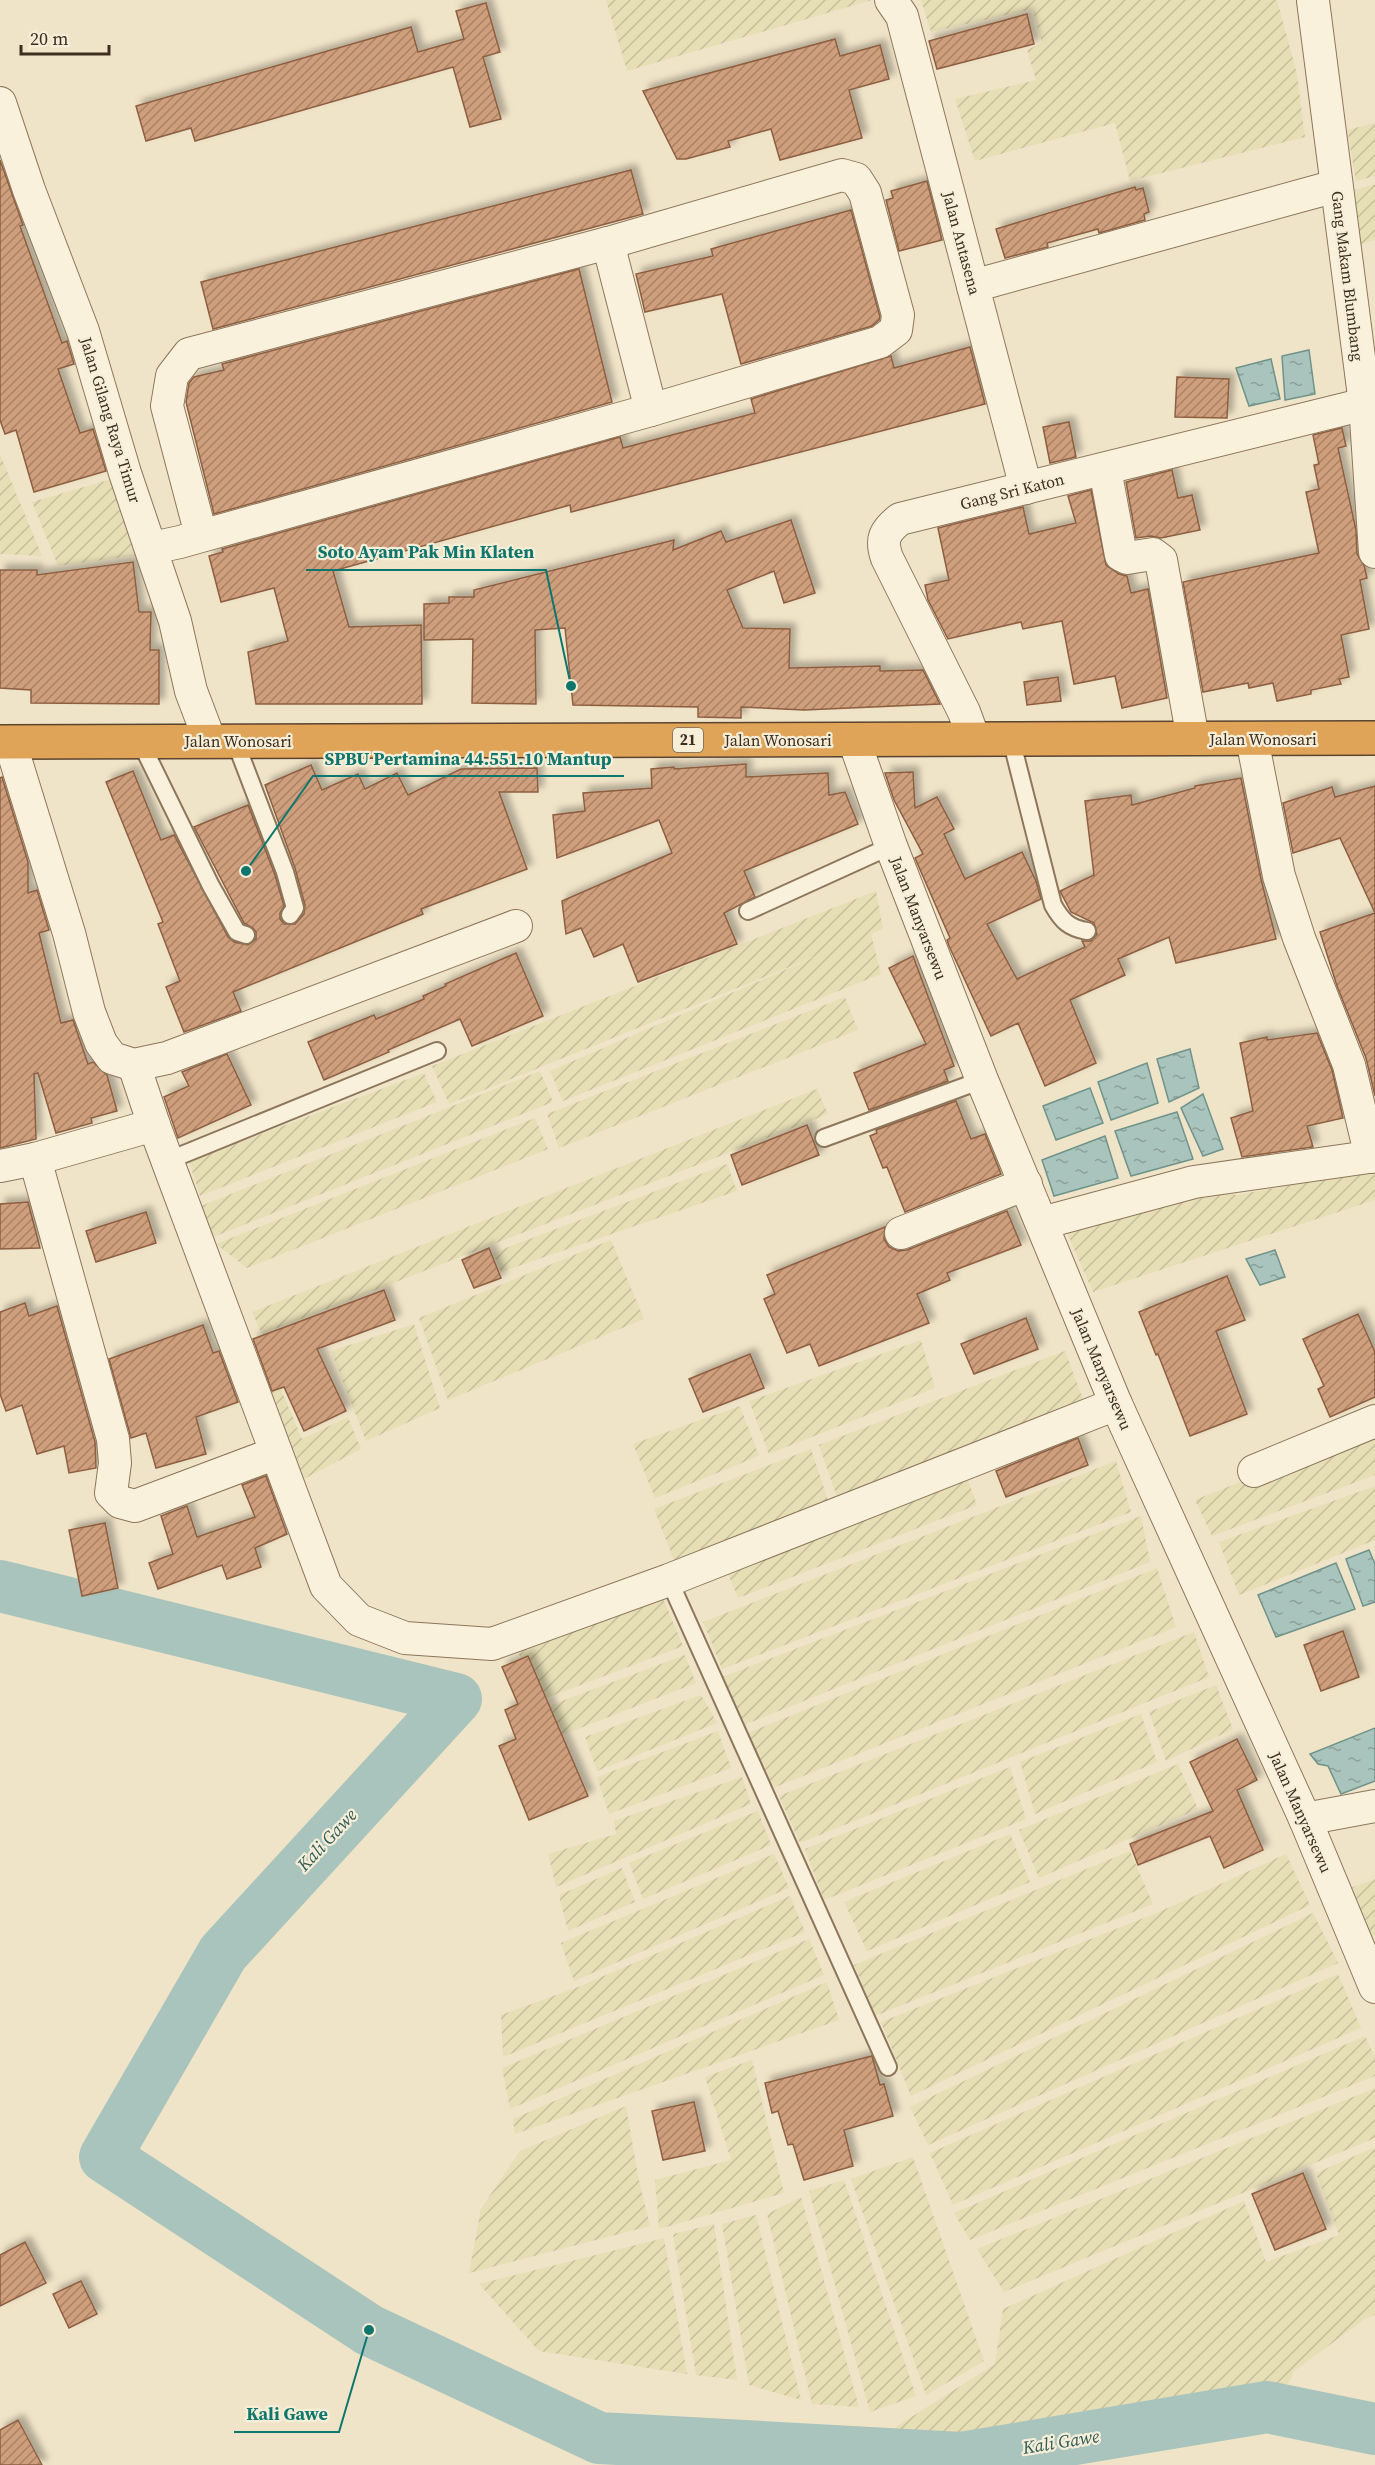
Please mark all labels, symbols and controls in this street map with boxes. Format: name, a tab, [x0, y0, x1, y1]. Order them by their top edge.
scale bar	[21, 18, 110, 56]
text: 20 m	[30, 26, 68, 51]
street label: Jalan Antasena	[937, 188, 987, 298]
street label: Gang Makam Blumbang	[1327, 190, 1369, 362]
street label: Jalan Gilang Raya Timur	[75, 333, 147, 506]
street label: Gang Sri Katon	[958, 467, 1067, 515]
callout: Soto Ayam Pak Min Klaten	[306, 534, 546, 570]
text: Soto Ayam Pak Min Klaten	[318, 539, 534, 564]
road number: 21	[673, 728, 703, 752]
street label: Jalan Wonosari	[1208, 728, 1317, 750]
street label: Jalan Wonosari	[723, 729, 832, 751]
street label: Jalan Wonosari	[183, 730, 292, 752]
callout: SPBU Pertamina 44.551.10 Mantup	[313, 740, 624, 776]
text: SPBU Pertamina 44.551.10 Mantup	[324, 746, 612, 771]
street label: Jalan Manyarsewu	[885, 852, 953, 983]
street label: Jalan Manyarsewu	[1066, 1304, 1138, 1433]
street label: Jalan Manyarsewu	[1264, 1747, 1338, 1876]
water label: Kali Gawe	[291, 1802, 363, 1877]
callout: Kali Gawe	[234, 2396, 339, 2432]
text: Kali Gawe	[246, 2401, 328, 2426]
water label: Kali Gawe	[1020, 2423, 1102, 2460]

